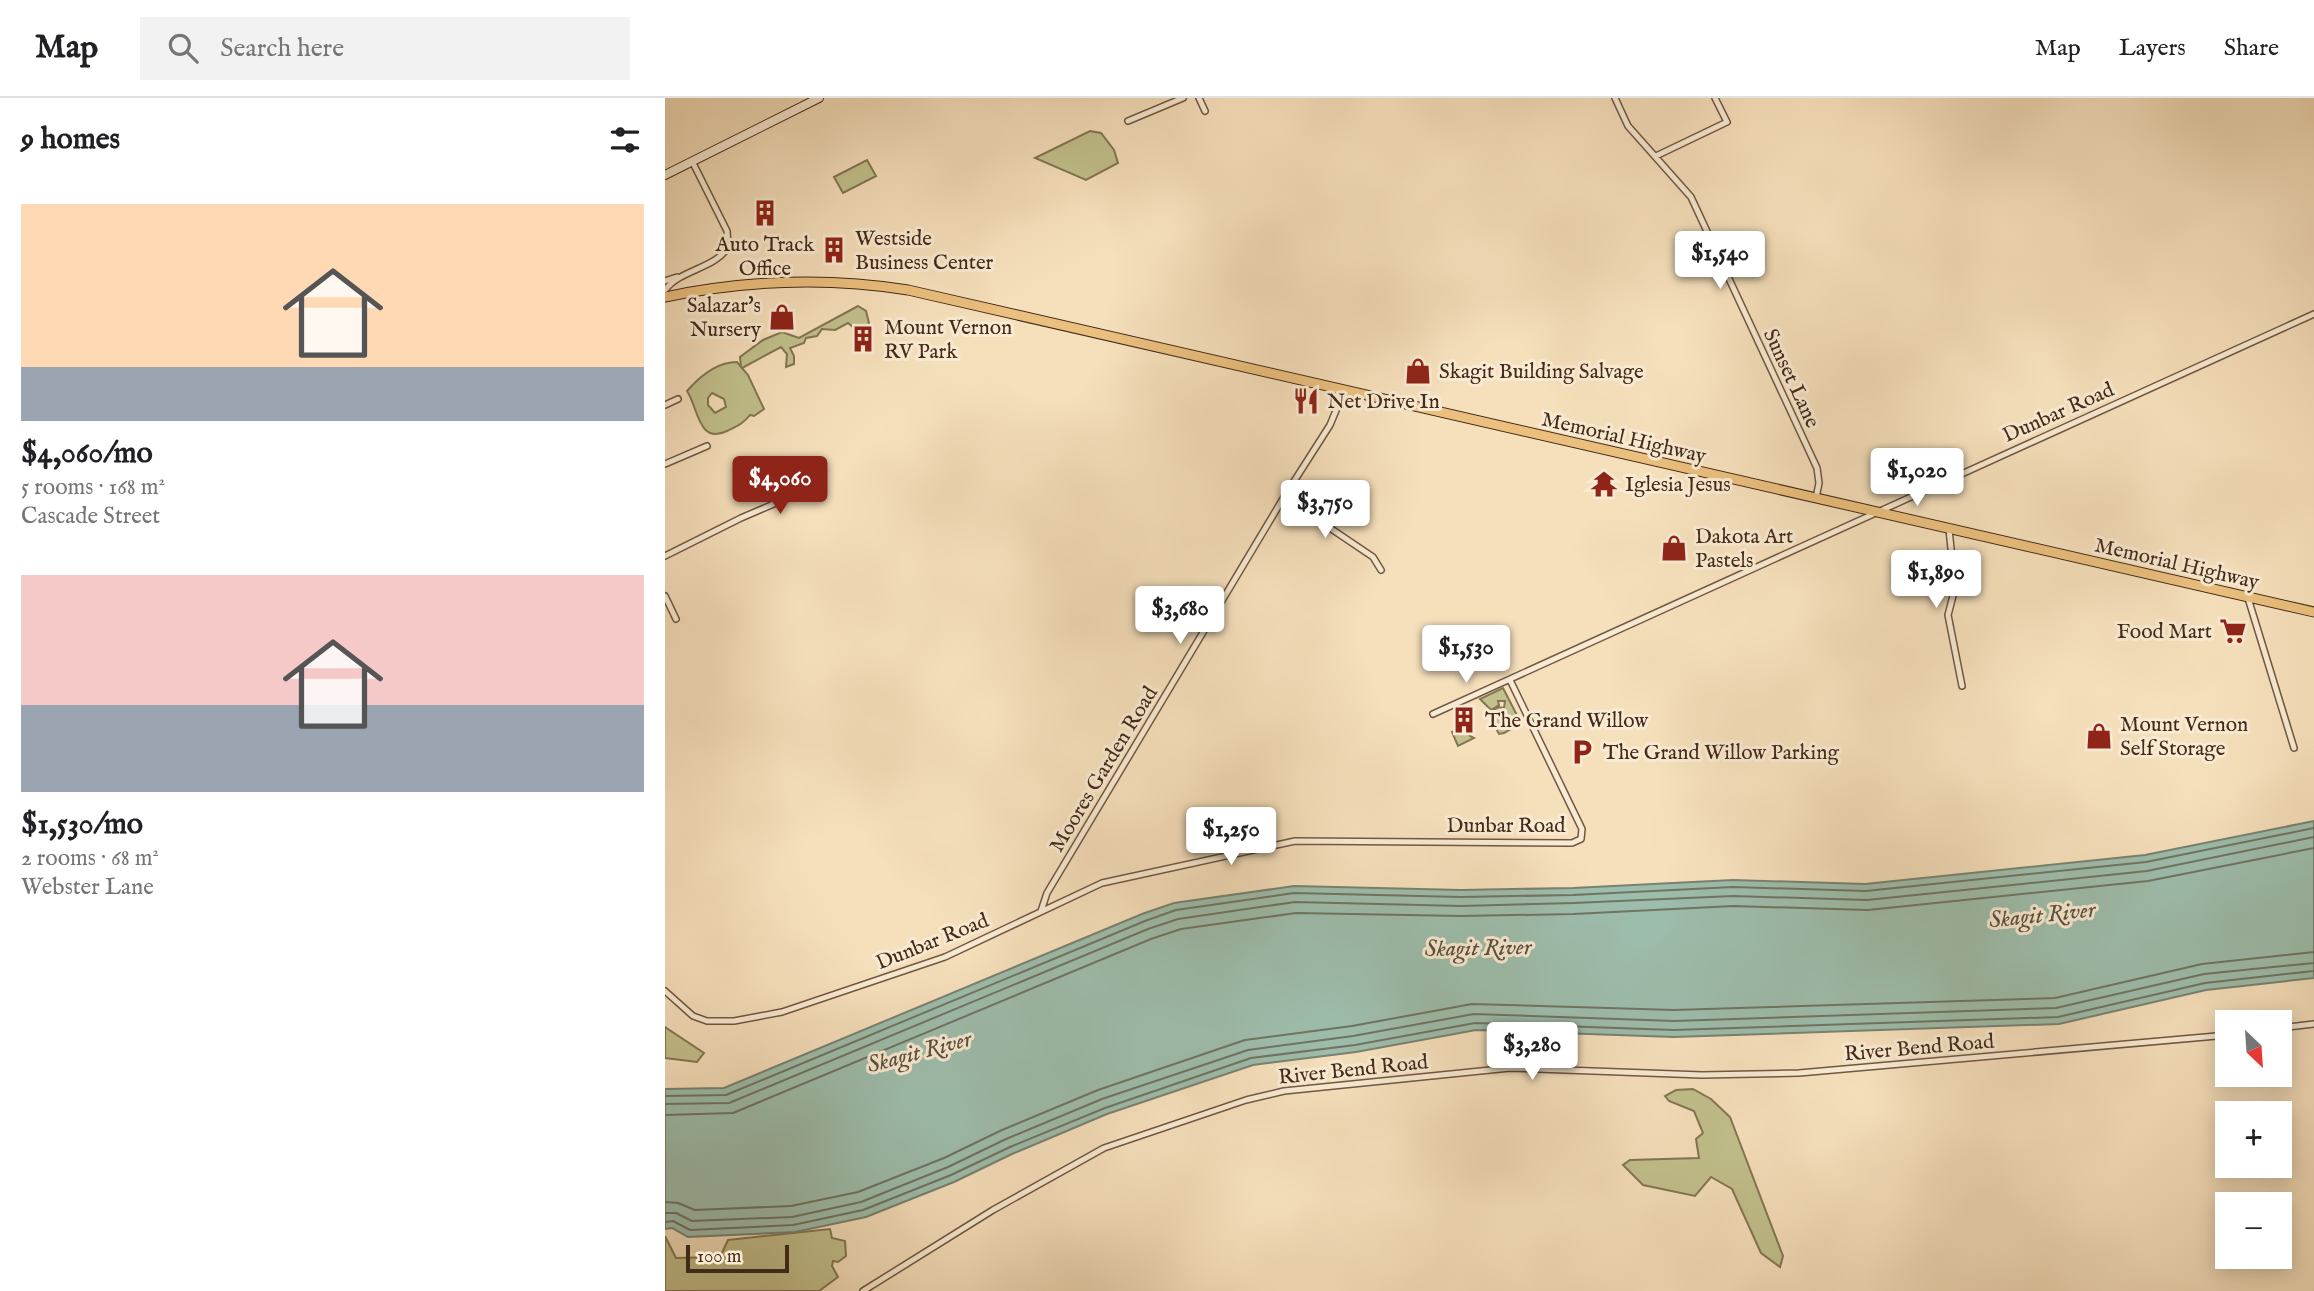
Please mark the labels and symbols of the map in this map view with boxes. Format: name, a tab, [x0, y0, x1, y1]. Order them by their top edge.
building icon: Auto Track Office	[750, 198, 780, 228]
place label: Westside Business Center	[855, 226, 994, 277]
place label: Auto Track Office	[715, 232, 815, 283]
pin: $1,540	[1663, 232, 1777, 291]
building icon: Westside Business Center	[819, 235, 849, 265]
place label: Salazar's Nursery	[687, 293, 762, 344]
shop icon: Salazar's Nursery	[767, 302, 797, 332]
place label: Mount Vernon RV Park	[884, 315, 1012, 366]
building icon: Mount Vernon RV Park	[848, 324, 878, 354]
street label: Sunset Lane	[1756, 325, 1826, 433]
shop icon: Skagit Building Salvage	[1403, 356, 1433, 386]
place label: Skagit Building Salvage	[1439, 359, 1644, 386]
street label: Dunbar Road	[1999, 377, 2119, 450]
restaurant icon: Net Drive In	[1291, 386, 1321, 416]
place label: Net Drive In	[1327, 389, 1440, 416]
street label: Memorial Highway	[1539, 406, 1709, 471]
pin: $1,020	[1860, 448, 1974, 508]
pin: $4,060	[723, 456, 837, 516]
temple icon: Iglesia Jesus	[1589, 469, 1619, 499]
place label: Iglesia Jesus	[1625, 472, 1731, 499]
pin: $3,750	[1268, 480, 1382, 540]
place label: Dakota Art Pastels	[1695, 524, 1793, 575]
street label: Memorial Highway	[2092, 532, 2262, 597]
shop icon: Dakota Art Pastels	[1659, 533, 1689, 563]
pin: $1,890	[1879, 550, 1993, 610]
pin: $3,680	[1123, 587, 1237, 646]
supermarket icon: Food Mart	[2218, 616, 2248, 646]
place label: Food Mart	[2117, 619, 2212, 646]
pin: $1,530	[1409, 626, 1523, 685]
street label: Moores Garden Road	[1044, 681, 1165, 858]
building icon: The Grand Willow	[1449, 705, 1479, 735]
place label: The Grand Willow	[1485, 708, 1649, 735]
place label: Mount Vernon Self Storage	[2120, 712, 2248, 763]
shop icon: Mount Vernon Self Storage	[2084, 721, 2114, 751]
parking icon: The Grand Willow Parking	[1567, 737, 1597, 767]
place label: The Grand Willow Parking	[1603, 740, 1839, 767]
pin: $1,250	[1174, 808, 1288, 867]
street label: Dunbar Road	[1447, 813, 1566, 840]
water label: Skagit River	[1987, 895, 2098, 936]
street label: Dunbar Road	[872, 907, 993, 977]
water label: Skagit River	[1424, 933, 1533, 965]
north arrow	[2215, 1010, 2293, 1087]
pin: $3,280	[1475, 1023, 1589, 1082]
water label: Skagit River	[864, 1024, 976, 1081]
street label: River Bend Road	[1843, 1028, 1996, 1069]
street label: River Bend Road	[1277, 1049, 1430, 1092]
scale bar	[686, 1242, 789, 1274]

